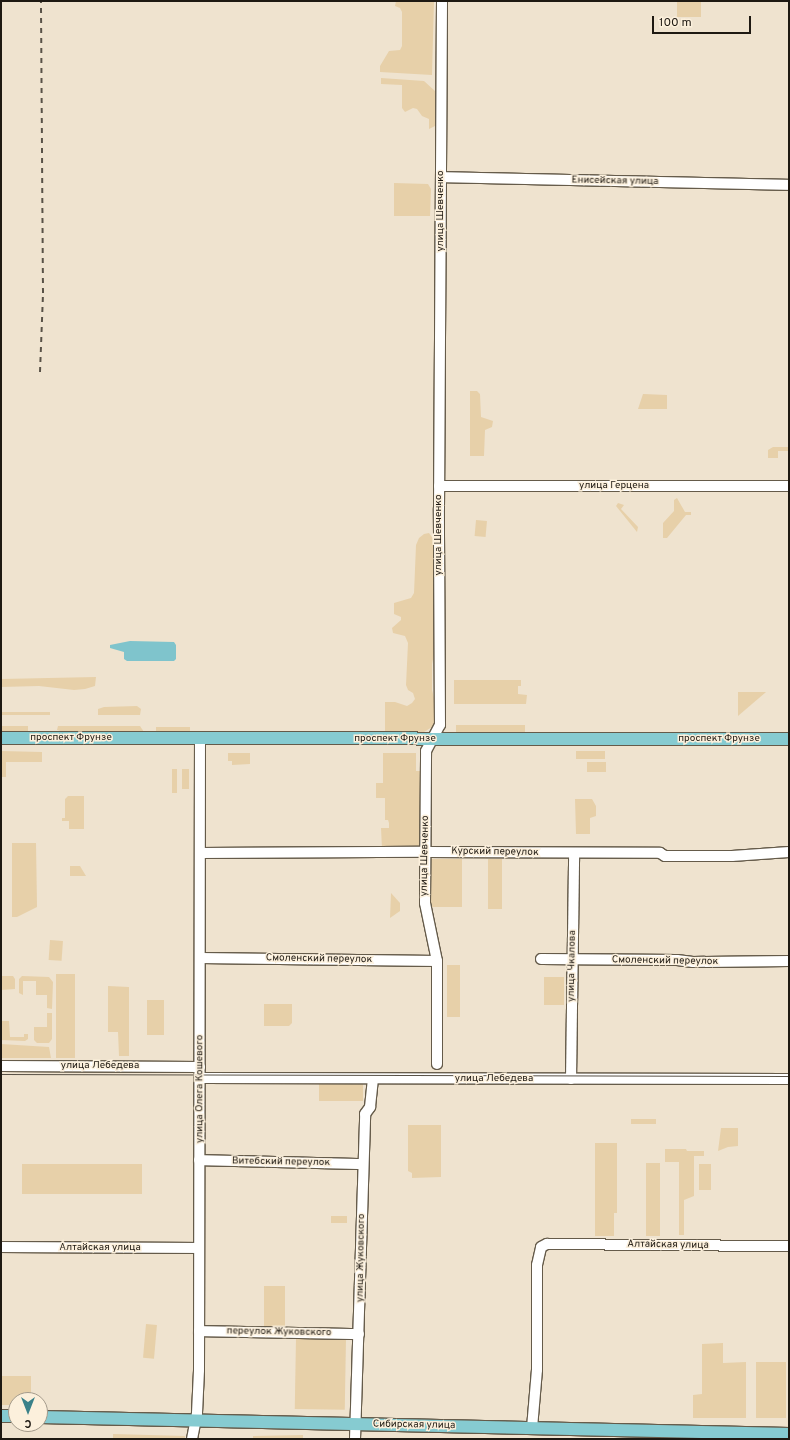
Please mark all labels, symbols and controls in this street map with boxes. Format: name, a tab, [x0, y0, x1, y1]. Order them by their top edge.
scale bar	[654, 8, 753, 34]
text: 100 m	[659, 15, 692, 31]
street label: улица Шевченко	[435, 170, 447, 252]
street label: Енисейская улица	[571, 174, 659, 188]
street label: улица Герцена	[579, 480, 649, 492]
street label: улица Шевченко	[433, 494, 445, 576]
street label: проспект Фрунзе	[30, 732, 112, 744]
street label: проспект Фрунзе	[354, 733, 436, 745]
street label: проспект Фрунзе	[678, 733, 760, 745]
street label: улица Шевченко	[418, 815, 432, 897]
street label: Курский переулок	[451, 845, 539, 859]
street label: улица Чкалова	[565, 930, 579, 1002]
street label: Смоленский переулок	[266, 952, 372, 966]
street label: Смоленский переулок	[612, 954, 718, 968]
street label: улица Олега Кошевого	[194, 1035, 206, 1143]
street label: улица Лебедева	[61, 1060, 139, 1072]
street label: улица Лебедева	[455, 1073, 533, 1085]
street label: Витебский переулок	[232, 1155, 330, 1169]
street label: улица Жуковского	[354, 1214, 368, 1302]
street label: Алтайская улица	[627, 1238, 709, 1252]
street label: Алтайская улица	[59, 1242, 141, 1254]
street label: переулок Жуковского	[226, 1325, 332, 1339]
north arrow	[8, 1392, 48, 1432]
text: С	[24, 1416, 32, 1430]
street label: Сибирская улица	[373, 1418, 455, 1432]

